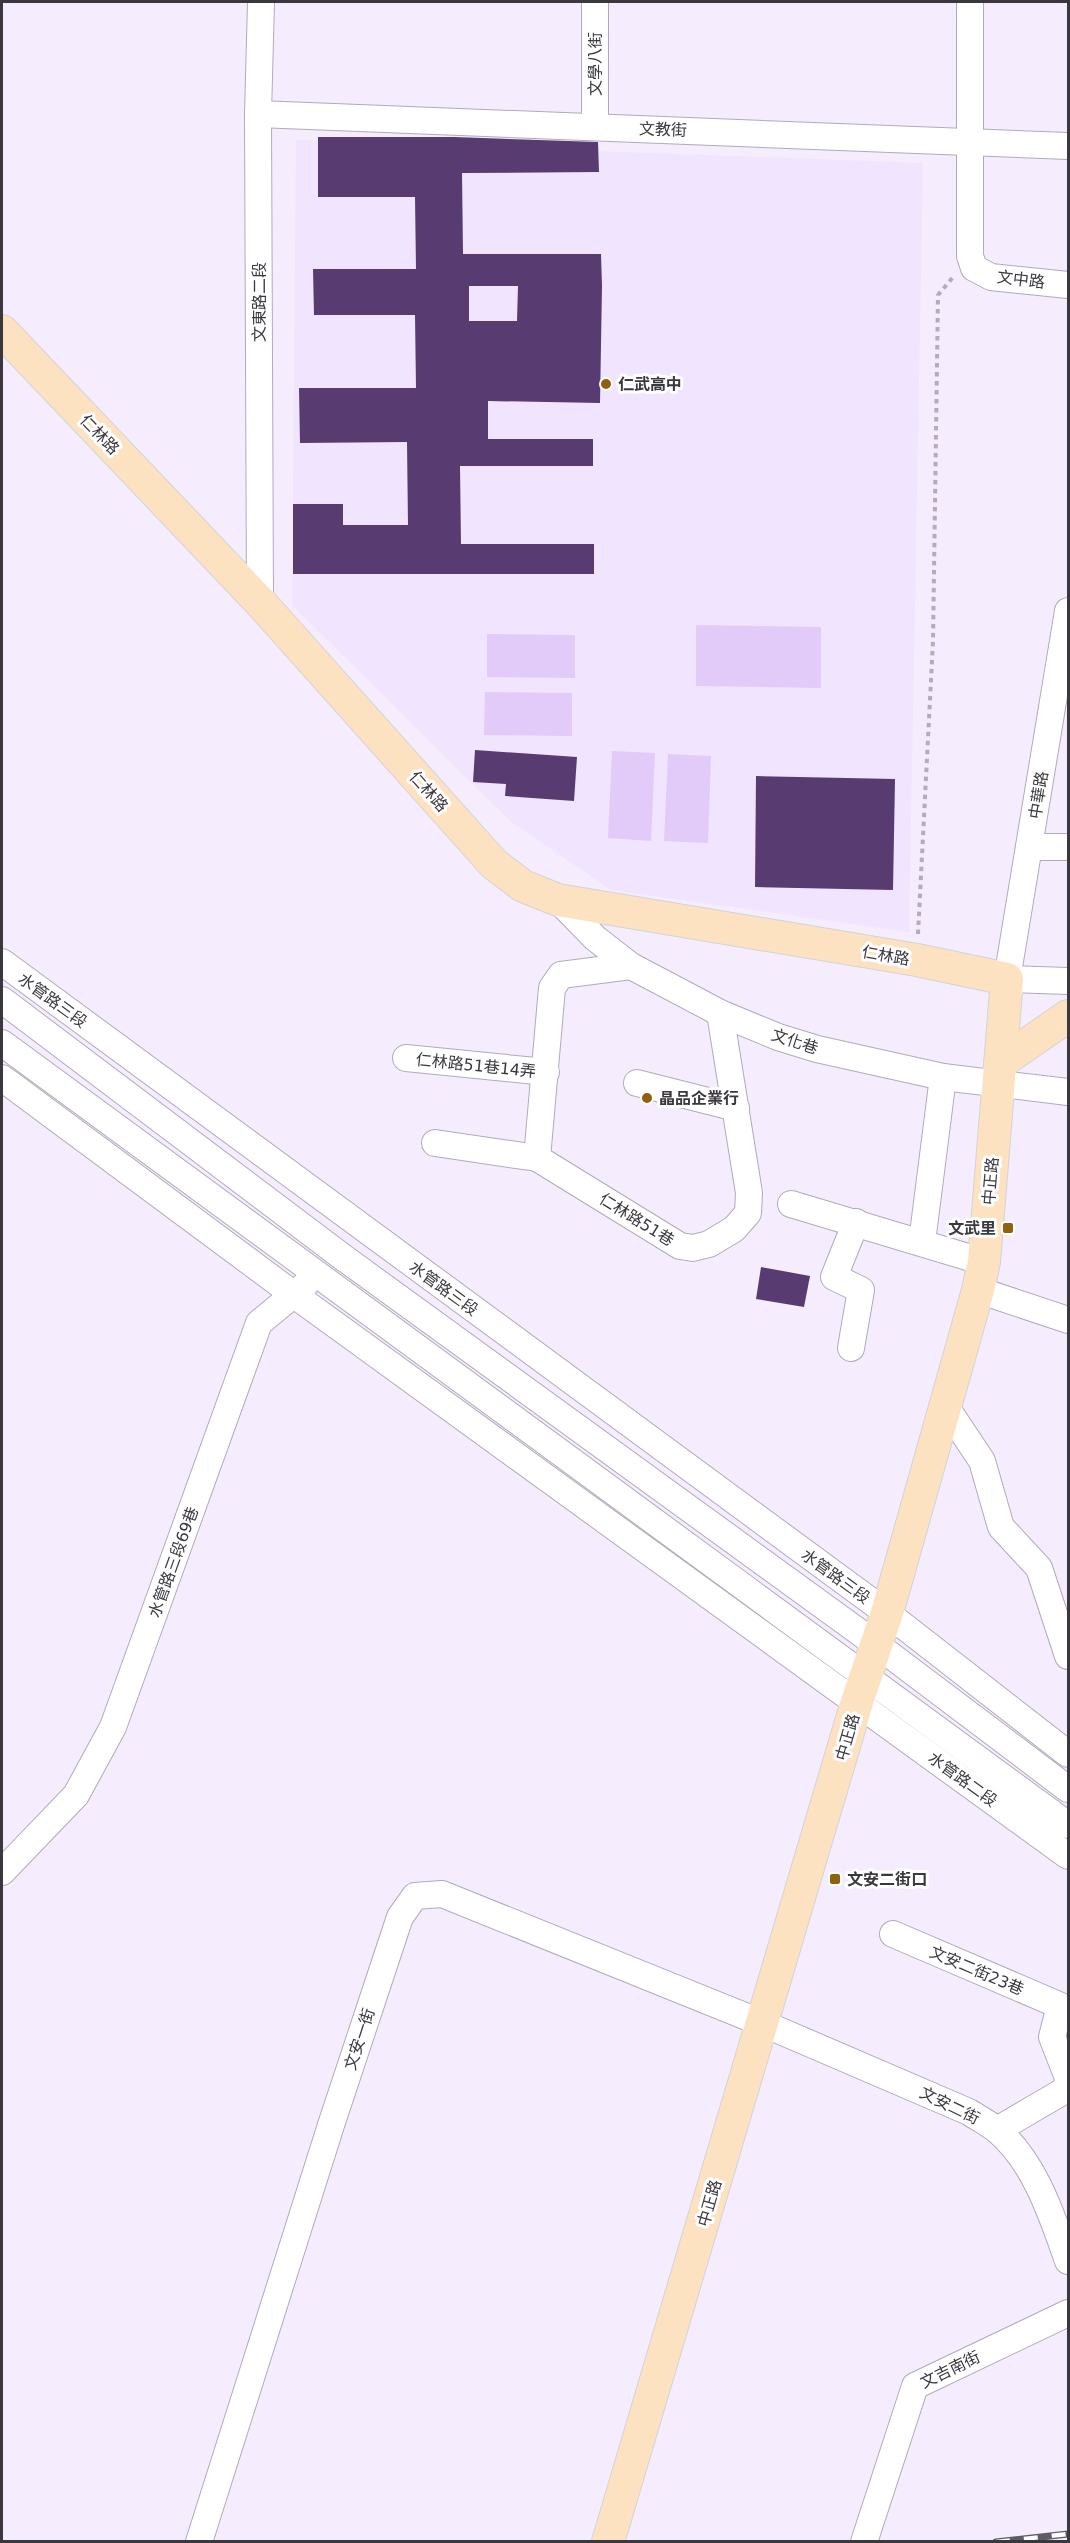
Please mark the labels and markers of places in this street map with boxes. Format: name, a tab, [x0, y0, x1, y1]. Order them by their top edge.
place label: 仁武高中	[618, 375, 682, 394]
marker: 仁武高中	[599, 377, 613, 391]
place label: 晶品企業行	[659, 1089, 739, 1108]
marker: 晶品企業行	[640, 1091, 654, 1105]
place label: 文武里	[948, 1219, 996, 1238]
marker: 文武里	[1001, 1221, 1015, 1235]
place label: 文安二街口	[847, 1870, 927, 1889]
marker: 文安二街口	[828, 1872, 842, 1886]

